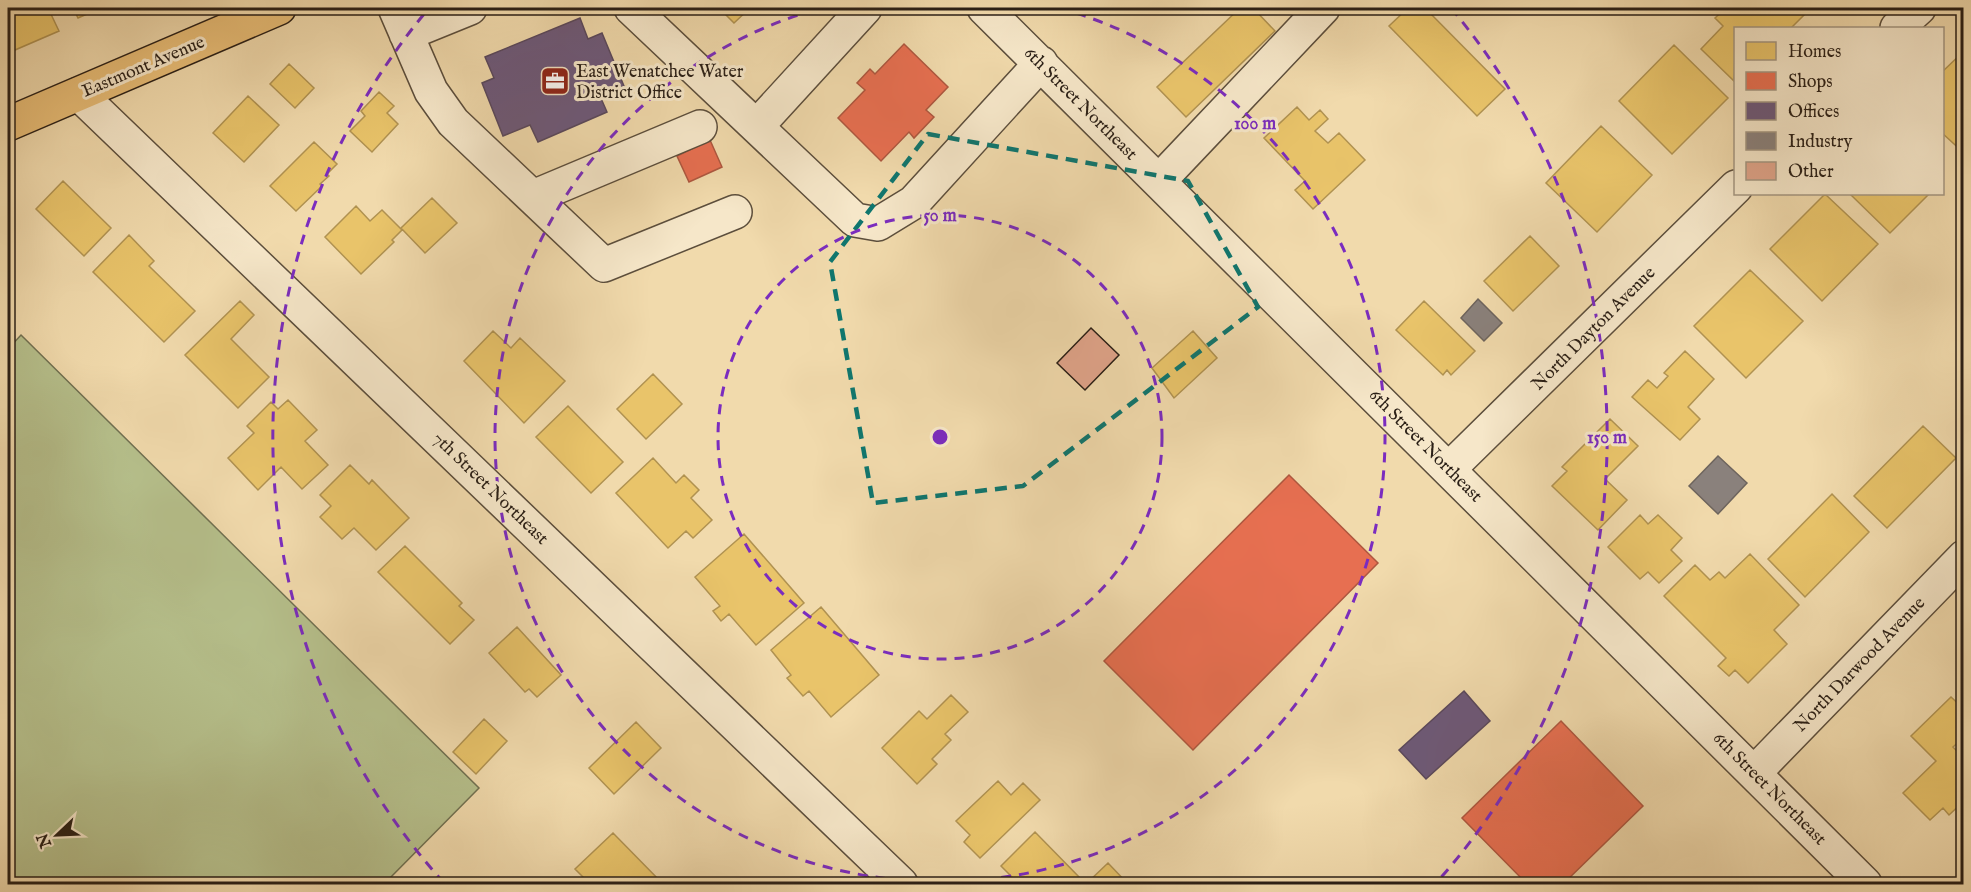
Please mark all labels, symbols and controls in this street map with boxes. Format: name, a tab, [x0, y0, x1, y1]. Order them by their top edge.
legend	[1734, 27, 1944, 195]
street label: Eastmont Avenue	[79, 31, 208, 104]
text: Homes	[1788, 41, 1841, 64]
street label: 6th Street Northeast	[1018, 42, 1142, 166]
place label: East Wenatchee Water District Office	[576, 61, 744, 105]
office icon: East Wenatchee Water District Office	[539, 65, 571, 97]
text: Shops	[1788, 71, 1833, 94]
text: Offices	[1788, 101, 1839, 124]
text: 100 m	[1234, 113, 1276, 136]
text: Industry	[1788, 131, 1852, 154]
text: Other	[1788, 161, 1834, 184]
text: 50 m	[923, 205, 957, 228]
street label: North Dayton Avenue	[1527, 262, 1661, 396]
street label: 6th Street Northeast	[1363, 384, 1487, 508]
centre of rings	[930, 427, 950, 447]
text: 150 m	[1587, 427, 1627, 450]
street label: 7th Street Northeast	[427, 428, 553, 550]
street label: North Darwood Avenue	[1789, 592, 1931, 738]
street label: 6th Street Northeast	[1707, 727, 1831, 851]
north arrow	[27, 805, 87, 865]
text: N	[33, 830, 57, 851]

